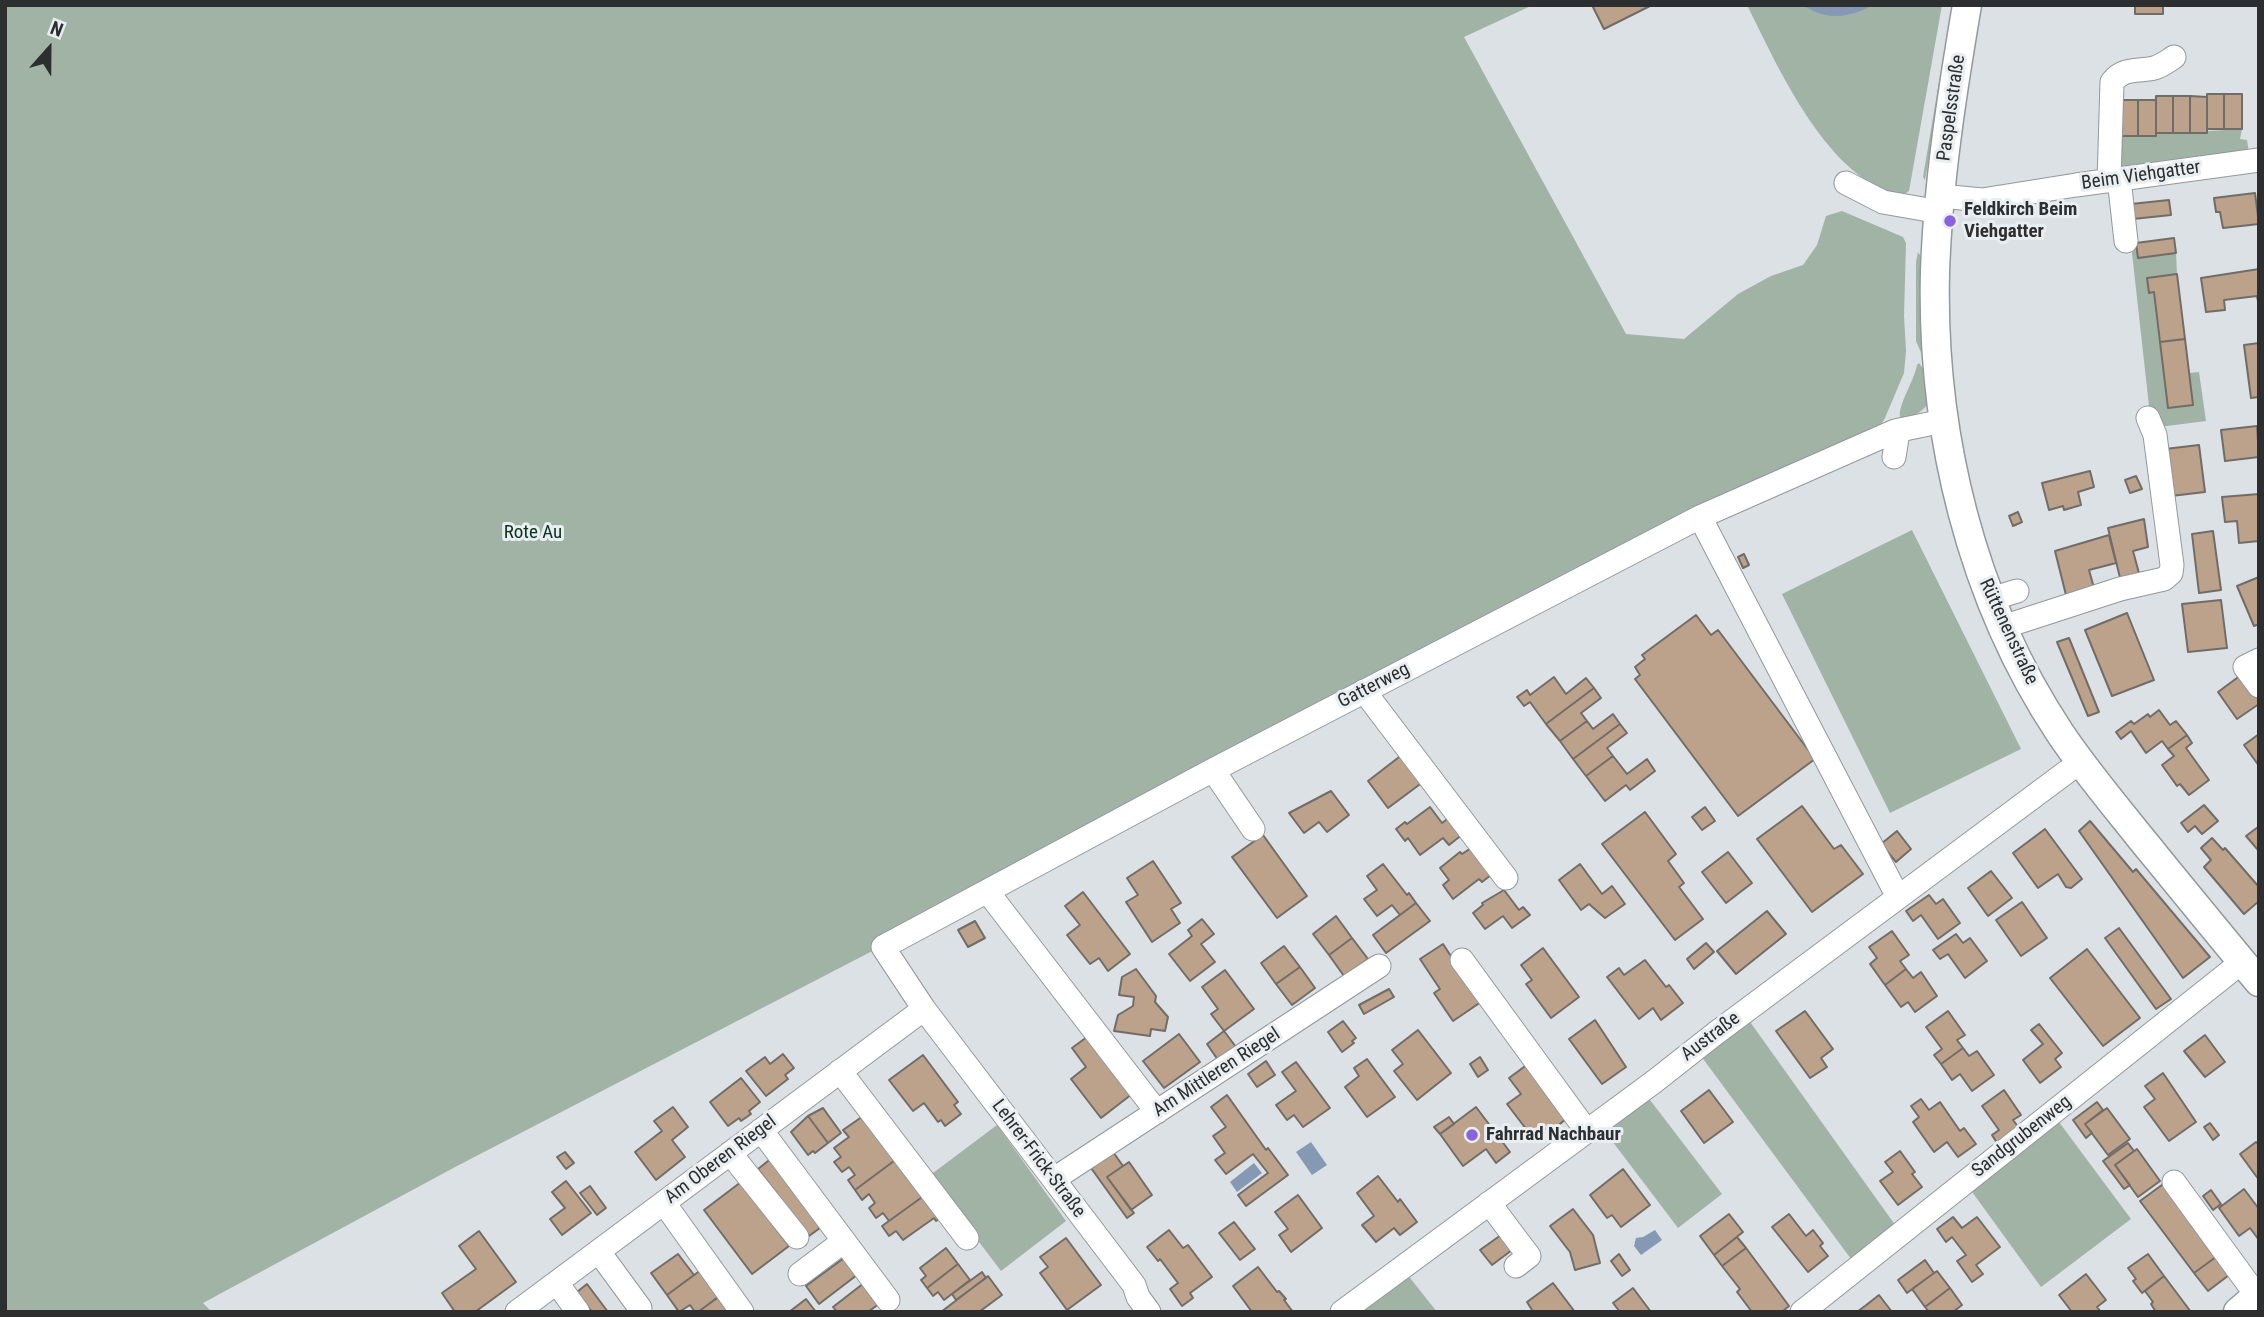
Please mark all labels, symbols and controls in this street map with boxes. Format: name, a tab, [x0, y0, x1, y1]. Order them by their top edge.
north arrow	[14, 14, 84, 84]
text: N	[47, 16, 66, 42]
street label: Paspelsstraße	[1933, 53, 1971, 163]
street label: Beim Viehgatter	[2080, 156, 2202, 196]
place label: Feldkirch Beim Viehgatter	[1964, 199, 2077, 243]
marker: Feldkirch Beim Viehgatter	[1942, 213, 1958, 229]
park label: Rote Au	[504, 522, 562, 544]
street label: Rüttenenstraße	[1974, 575, 2042, 689]
street label: Gatterweg	[1334, 658, 1414, 714]
street label: Austraße	[1677, 1008, 1745, 1066]
street label: Am Mittleren Riegel	[1149, 1023, 1285, 1123]
street label: Sandgrubenweg	[1968, 1091, 2076, 1183]
street label: Lehrer-Frick-Straße	[986, 1095, 1090, 1223]
street label: Am Oberen Riegel	[661, 1111, 781, 1209]
place label: Fahrrad Nachbaur	[1486, 1124, 1621, 1146]
marker: Fahrrad Nachbaur	[1464, 1127, 1480, 1143]

